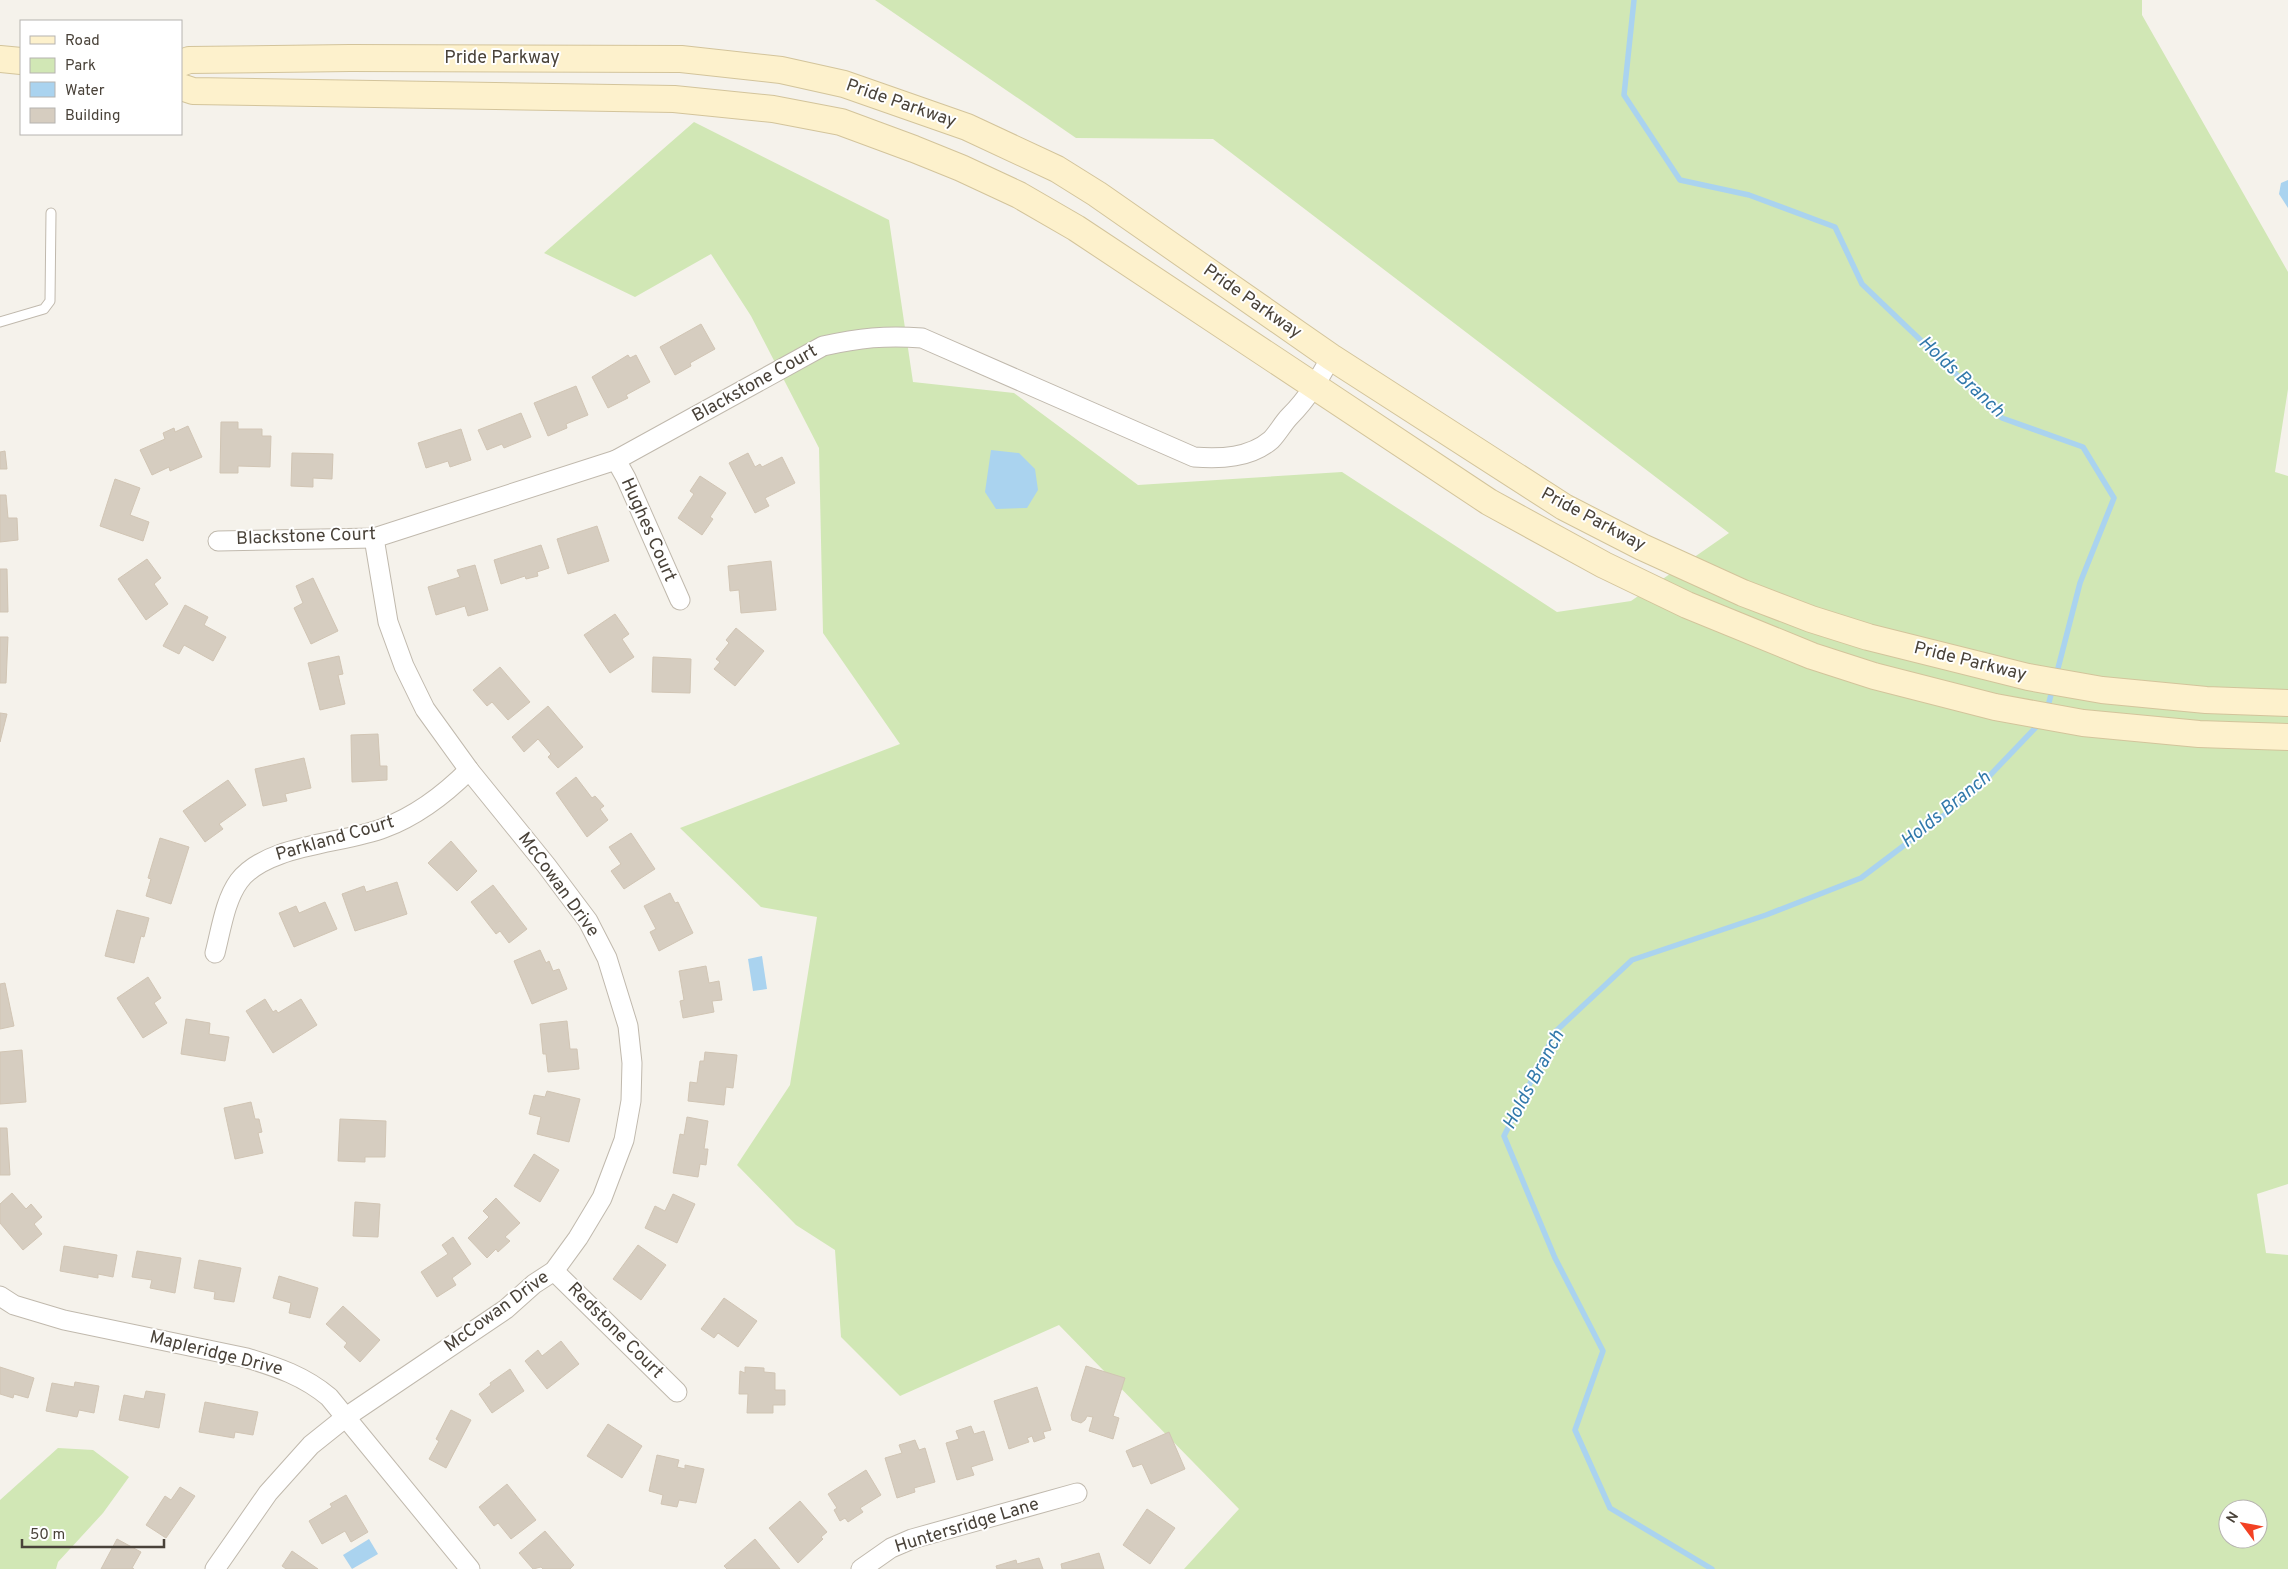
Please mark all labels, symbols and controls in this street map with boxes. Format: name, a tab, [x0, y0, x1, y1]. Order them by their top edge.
legend	[20, 20, 182, 135]
text: Road	[65, 32, 100, 51]
street label: Pride Parkway	[444, 47, 560, 70]
text: Park	[65, 57, 96, 76]
street label: Pride Parkway	[843, 74, 959, 134]
text: Water	[65, 82, 105, 101]
text: Building	[65, 107, 120, 126]
street label: Pride Parkway	[1198, 259, 1306, 345]
water label: Holds Branch	[1913, 331, 2010, 424]
street label: Blackstone Court	[688, 340, 822, 428]
street label: Hughes Court	[615, 474, 681, 586]
street label: Pride Parkway	[1537, 483, 1649, 557]
street label: Blackstone Court	[236, 523, 376, 551]
street label: Pride Parkway	[1911, 637, 2029, 687]
water label: Holds Branch	[1896, 766, 1997, 854]
street label: Parkland Court	[273, 811, 397, 867]
street label: McCowan Drive	[512, 828, 604, 942]
water label: Holds Branch	[1498, 1026, 1571, 1134]
street label: McCowan Drive	[440, 1266, 554, 1358]
street label: Redstone Court	[562, 1278, 668, 1384]
street label: Mapleridge Drive	[147, 1326, 285, 1382]
street label: Huntersridge Lane	[892, 1493, 1042, 1559]
north arrow	[2218, 1499, 2268, 1549]
text: N	[2223, 1509, 2243, 1527]
scale bar	[22, 1516, 165, 1548]
text: 50 m	[30, 1526, 65, 1545]

